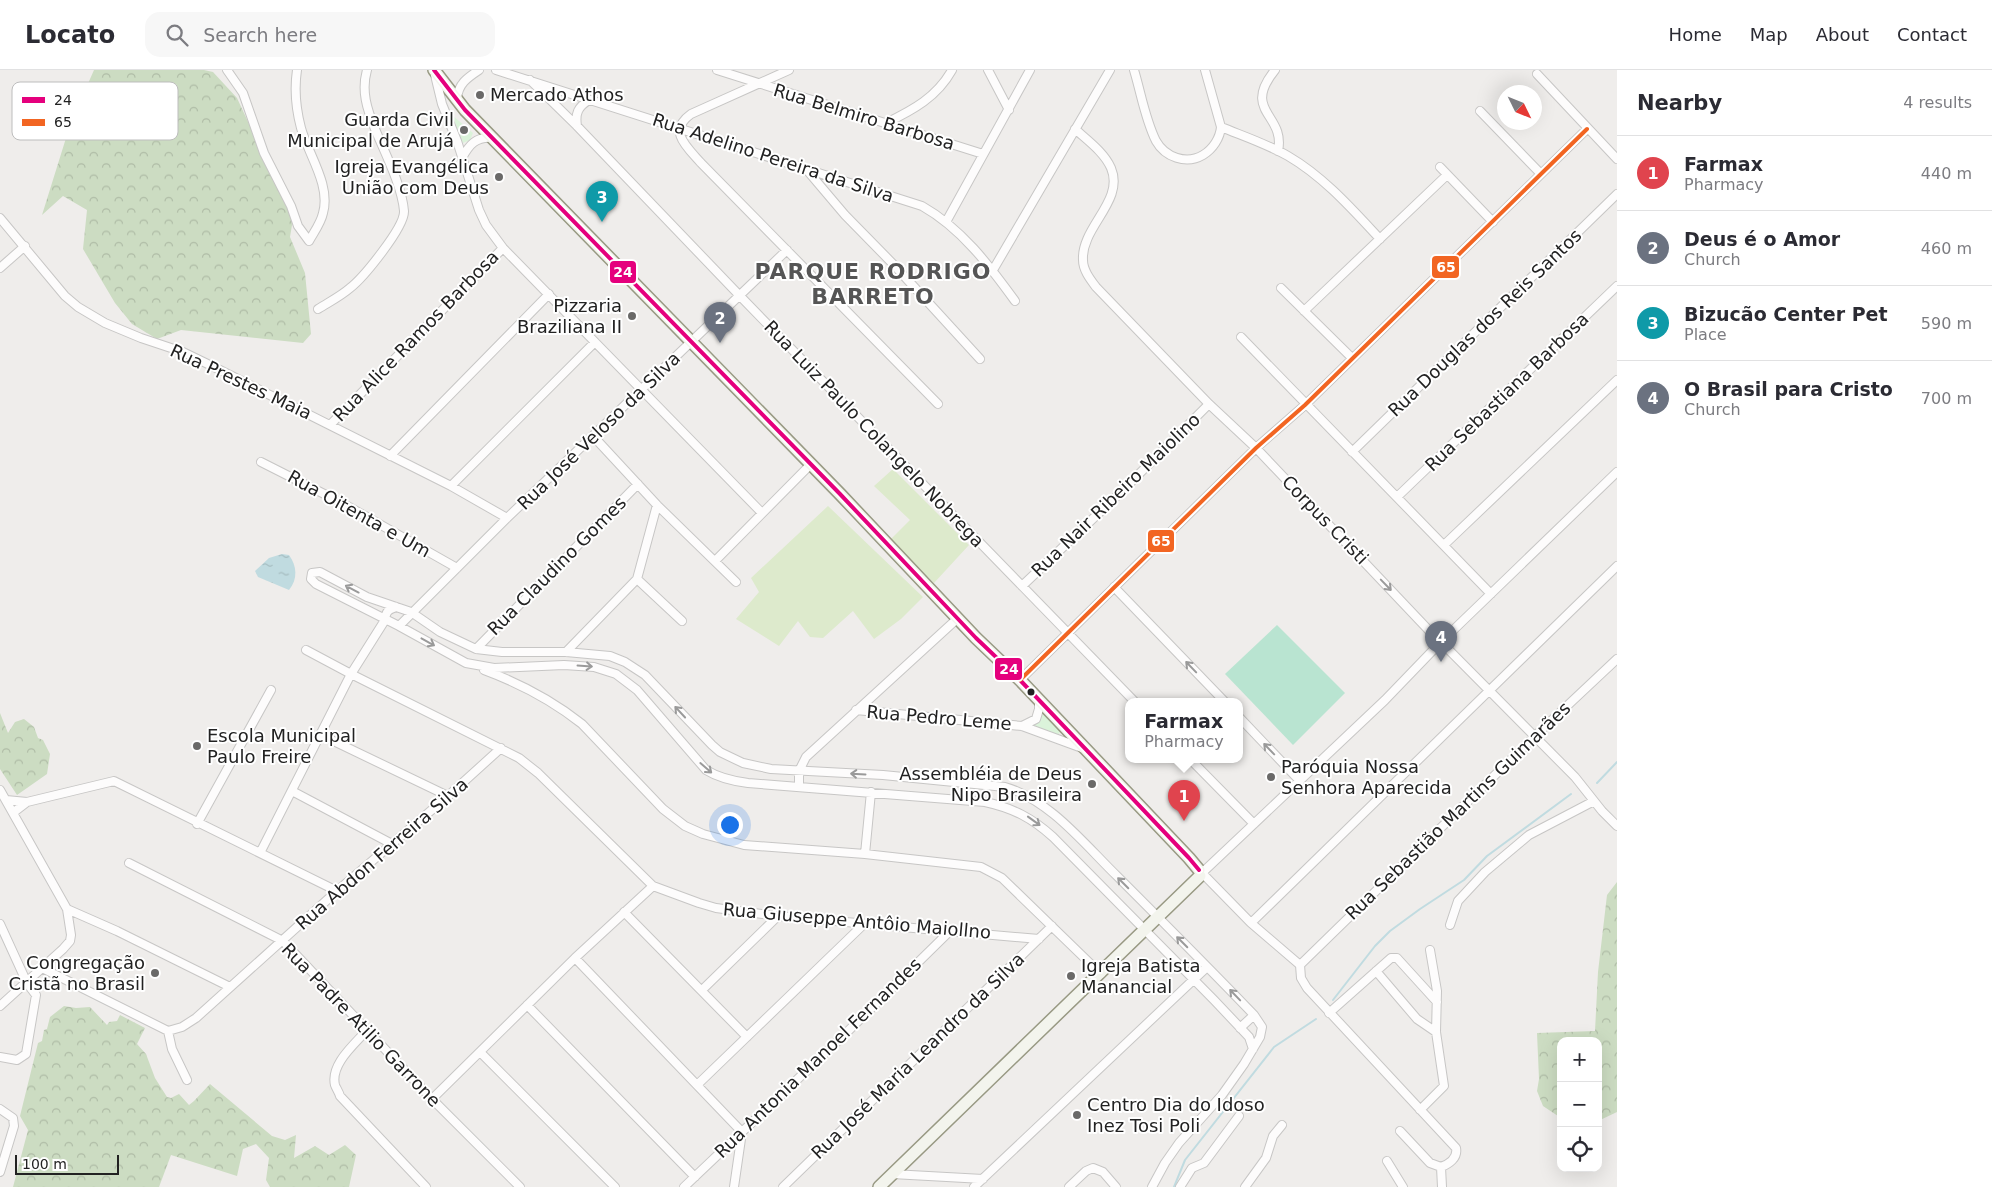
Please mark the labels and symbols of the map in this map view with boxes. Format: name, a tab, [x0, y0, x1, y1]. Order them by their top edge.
street label: Rua Belmiro Barbosa	[771, 79, 957, 154]
legend	[12, 82, 178, 140]
place label: Mercado Athos	[490, 84, 624, 105]
north arrow	[1497, 85, 1542, 130]
marker: Mercado Athos	[474, 89, 486, 101]
text: 24	[54, 92, 72, 108]
place label: Guarda Civil Municipal de Arujá	[287, 109, 454, 151]
street label: Rua Adelino Pereira da Silva	[650, 109, 896, 206]
text: 65	[54, 114, 72, 130]
marker: Guarda Civil Municipal de Arujá	[458, 124, 470, 136]
place label: Igreja Evangélica União com Deus	[335, 156, 489, 198]
marker: Igreja Evangélica União com Deus	[493, 171, 505, 183]
pin: 3	[586, 181, 618, 222]
street label: Rua Douglas dos Reis Santos	[1384, 225, 1586, 421]
street label: Rua Alice Ramos Barbosa	[328, 246, 503, 425]
line badge: 65	[1431, 255, 1460, 279]
district label: PARQUE RODRIGO BARRETO	[754, 259, 992, 309]
text: 65	[1436, 259, 1456, 275]
line badge: 24	[609, 260, 637, 284]
text: 24	[613, 264, 633, 280]
place label: Pizzaria Braziliana II	[517, 295, 622, 337]
pin: 2	[704, 302, 736, 343]
street label: Rua Sebastiana Barbosa	[1421, 308, 1593, 475]
marker: Pizzaria Braziliana II	[626, 310, 638, 322]
street label: Rua Luiz Paulo Colangelo Nobrega	[760, 316, 989, 551]
street label: Rua Prestes Maia	[167, 340, 315, 424]
street label: Rua José Veloso da Silva	[513, 347, 684, 514]
street label: Rua Nair Ribeiro Maiolino	[1027, 409, 1204, 581]
street label: Rua Oitenta e Um	[284, 466, 434, 562]
street label: Corpus Cristi	[1278, 471, 1373, 568]
street label: Rua Claudino Gomes	[483, 492, 630, 639]
line badge: 65	[1147, 529, 1175, 553]
text: 65	[1151, 533, 1171, 549]
one-way arrow	[1380, 579, 1392, 591]
one-way arrow	[345, 584, 360, 594]
pin: 4	[1425, 621, 1457, 662]
one-way arrow	[421, 637, 436, 647]
line badge: 24	[994, 657, 1023, 681]
text: 24	[999, 661, 1019, 677]
one-way arrow	[1185, 661, 1197, 673]
one-way arrow	[577, 662, 593, 671]
unlabelled marker	[1026, 687, 1036, 697]
street label: Rua Sebastião Martins Guimarães	[1341, 697, 1574, 924]
street label: Rua Pedro Leme	[866, 701, 1013, 734]
one-way arrow	[674, 706, 686, 719]
place label: Escola Municipal Paulo Freire	[207, 725, 356, 767]
marker: Escola Municipal Paulo Freire	[191, 740, 203, 752]
one-way arrow	[1263, 743, 1275, 755]
place label: Paróquia Nossa Senhora Aparecida	[1281, 756, 1452, 798]
one-way arrow	[699, 762, 712, 774]
place label: Assembléia de Deus Nipo Brasileira	[899, 763, 1082, 805]
one-way arrow	[850, 769, 866, 778]
marker: Paróquia Nossa Senhora Aparecida	[1265, 771, 1277, 783]
street label: Rua Abdon Ferreira Silva	[291, 773, 472, 934]
marker: Assembléia de Deus Nipo Brasileira	[1086, 778, 1098, 790]
pin: 1	[1168, 780, 1200, 821]
your location	[717, 812, 743, 838]
one-way arrow	[1027, 816, 1041, 826]
one-way arrow	[1117, 877, 1130, 889]
street label: Rua Giuseppe Antôio Maiollno	[722, 898, 992, 943]
one-way arrow	[1176, 936, 1189, 948]
street label: Rua Padre Atilio Garrone	[278, 938, 445, 1111]
street label: Rua José Maria Leandro da Silva	[807, 948, 1028, 1163]
place label: Congregação Cristã no Brasil	[9, 952, 145, 994]
street label: Rua Antonia Manoel Fernandes	[710, 953, 925, 1162]
place label: Igreja Batista Manancial	[1081, 955, 1200, 997]
marker: Congregação Cristã no Brasil	[149, 967, 161, 979]
marker: Igreja Batista Manancial	[1065, 970, 1077, 982]
one-way arrow	[1229, 989, 1241, 1002]
place label: Centro Dia do Idoso Inez Tosi Poli	[1087, 1094, 1265, 1136]
marker: Centro Dia do Idoso Inez Tosi Poli	[1071, 1109, 1083, 1121]
scale bar	[15, 1152, 119, 1175]

